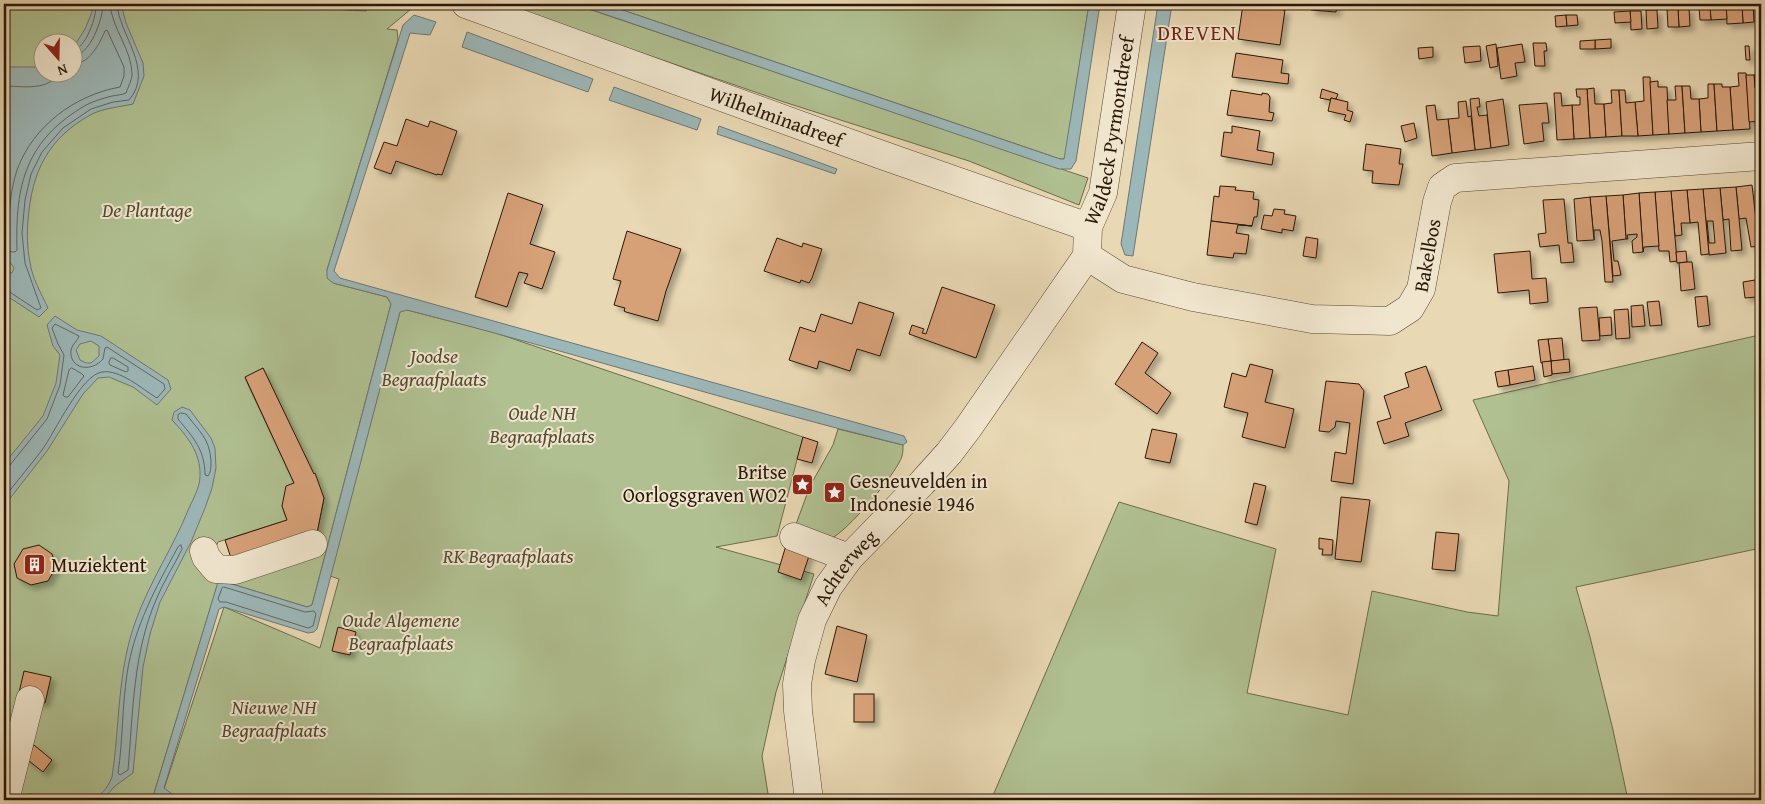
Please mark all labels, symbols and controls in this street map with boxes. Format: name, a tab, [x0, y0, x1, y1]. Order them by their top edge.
district label: DREVEN	[1157, 17, 1237, 48]
north arrow	[32, 32, 82, 82]
street label: Waldeck Pyrmontdreef	[1076, 32, 1141, 230]
text: N	[54, 59, 70, 81]
street label: Wilhelminadreef	[705, 78, 850, 155]
park label: De Plantage	[101, 195, 192, 224]
street label: Bakelbos	[1406, 216, 1448, 294]
park label: Joodse Begraafplaats	[381, 341, 487, 393]
park label: Oude NH Begraafplaats	[489, 398, 595, 450]
place label: Britse Oorlogsgraven WO2	[623, 457, 787, 509]
place label: Gesneuvelden in Indonesie 1946	[850, 466, 988, 518]
place icon: Britse Oorlogsgraven WO2	[791, 472, 815, 496]
place icon: Gesneuvelden in Indonesie 1946	[822, 480, 846, 504]
street label: Achterweg	[806, 522, 883, 610]
park label: RK Begraafplaats	[442, 541, 574, 570]
place label: Muziektent	[51, 550, 147, 579]
building icon: Muziektent	[23, 553, 47, 577]
park label: Oude Algemene Begraafplaats	[342, 605, 460, 657]
park label: Nieuwe NH Begraafplaats	[221, 692, 327, 744]

